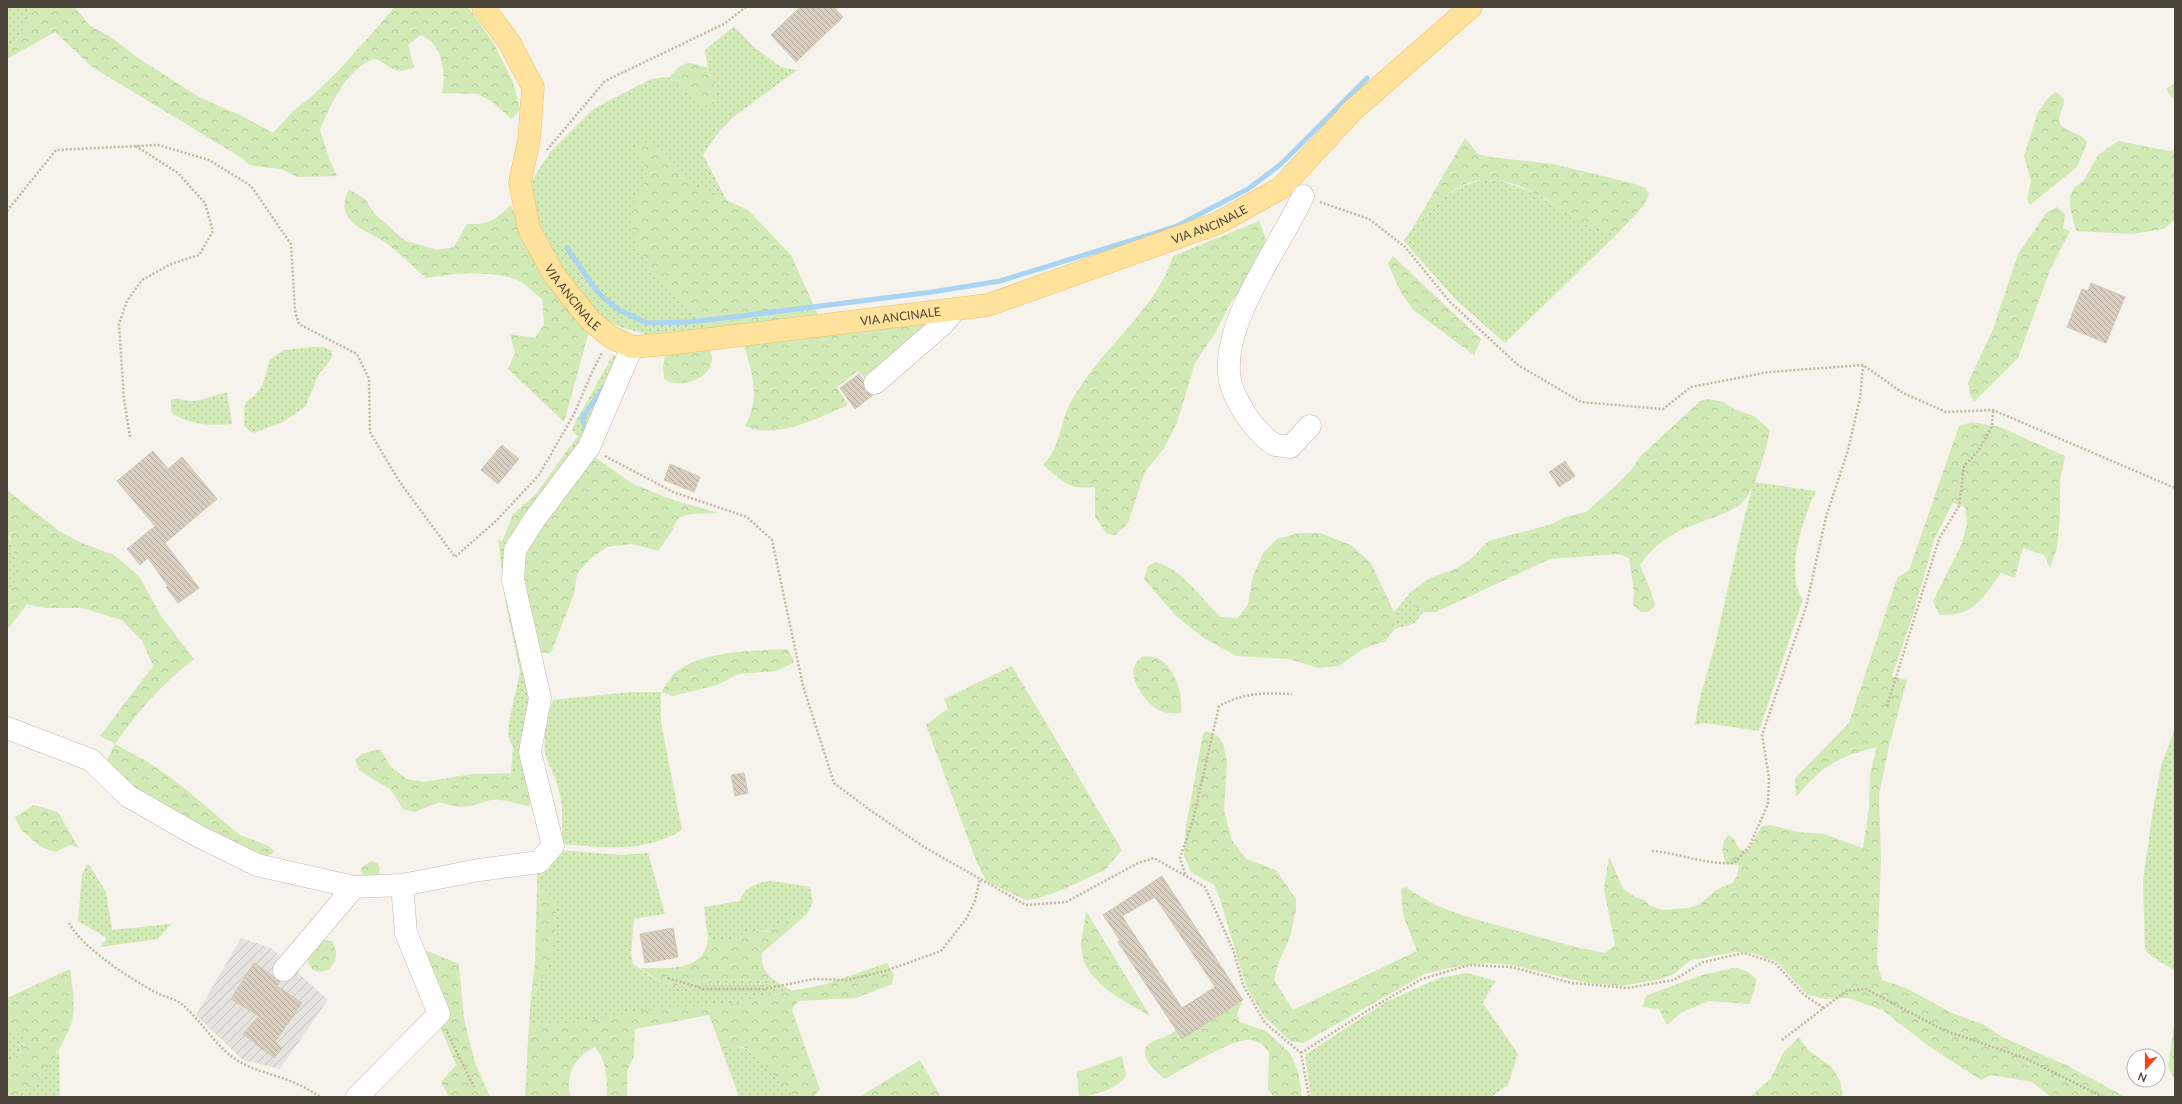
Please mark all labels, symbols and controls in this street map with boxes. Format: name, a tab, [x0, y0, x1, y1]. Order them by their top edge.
street label: VIA ANCINALE	[1169, 201, 1250, 247]
street label: VIA ANCINALE	[542, 261, 604, 333]
street label: VIA ANCINALE	[859, 303, 942, 328]
north arrow	[2126, 1048, 2166, 1088]
text: N	[2136, 1070, 2149, 1085]

